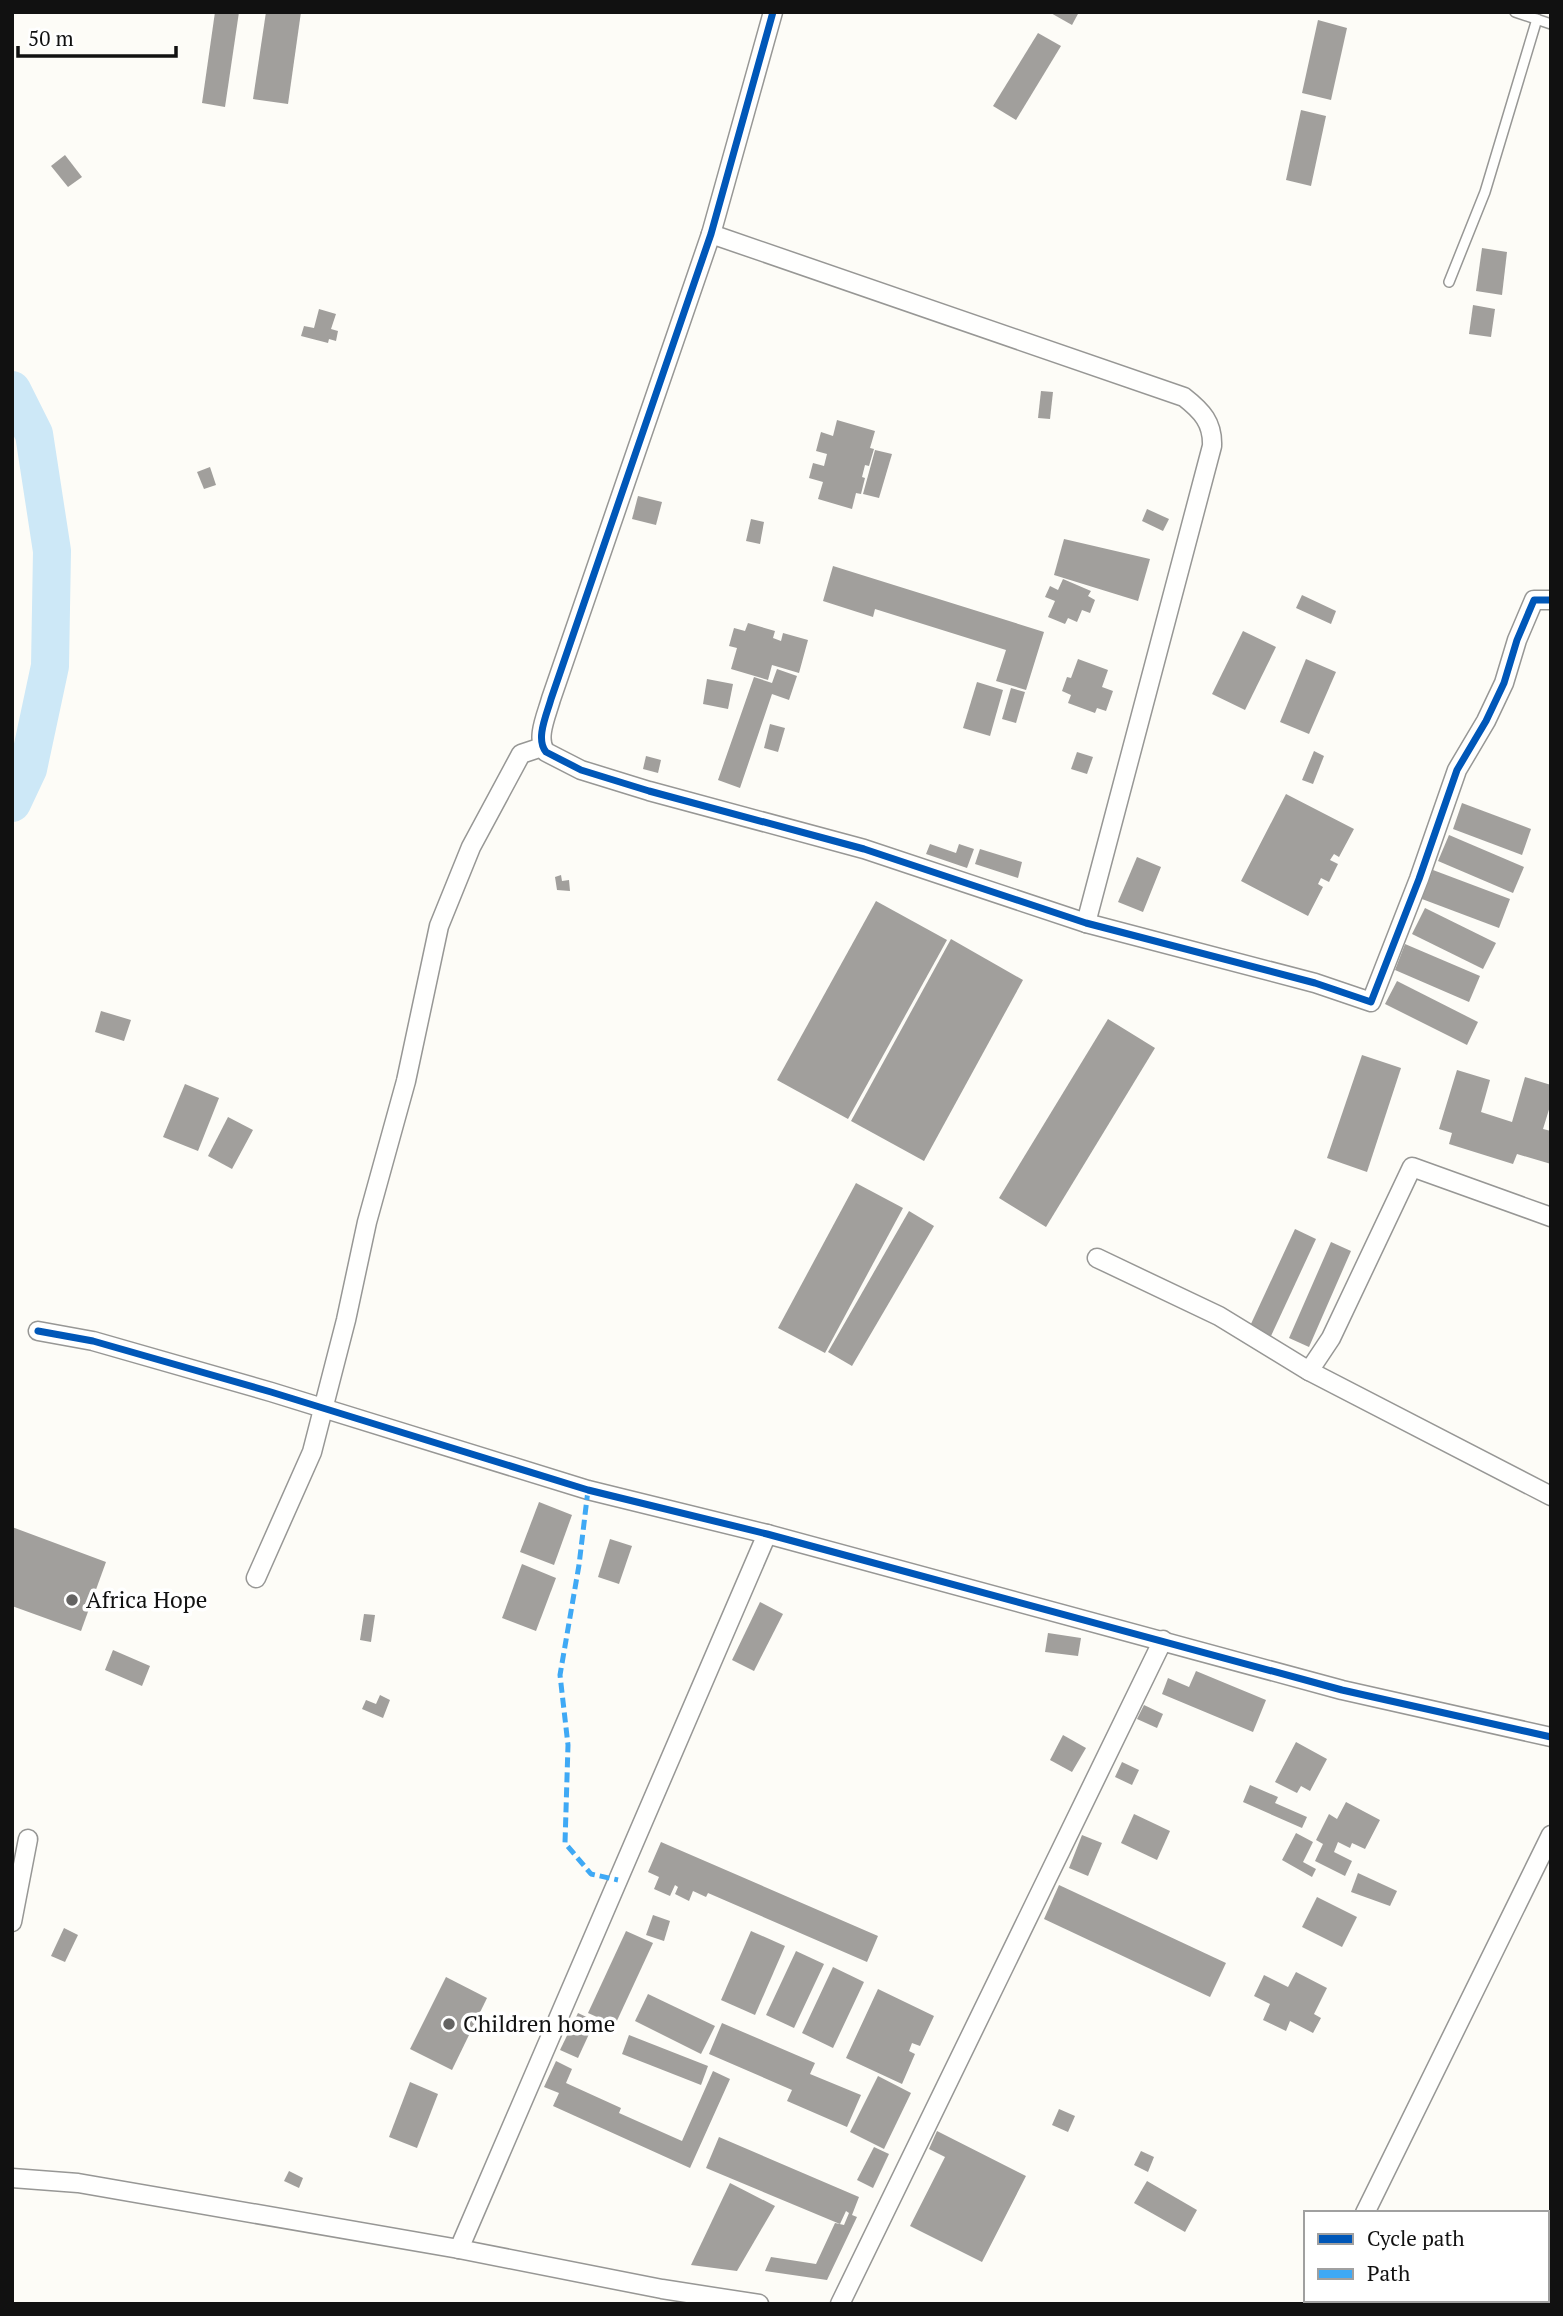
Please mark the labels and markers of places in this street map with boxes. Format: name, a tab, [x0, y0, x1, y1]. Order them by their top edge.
place label: Africa Hope	[86, 1584, 207, 1615]
marker: Africa Hope	[64, 1592, 80, 1608]
place label: Children home	[463, 2008, 615, 2039]
marker: Children home	[441, 2016, 457, 2032]

